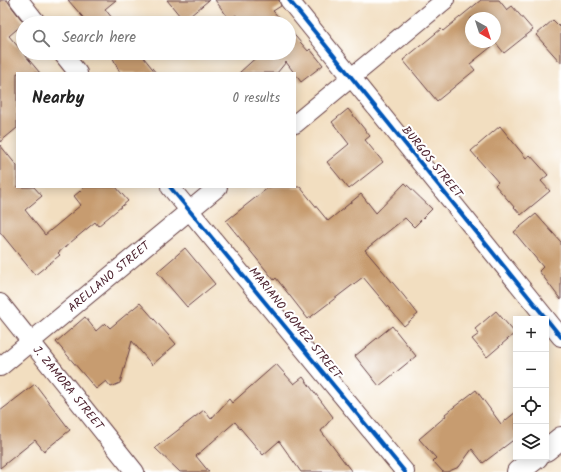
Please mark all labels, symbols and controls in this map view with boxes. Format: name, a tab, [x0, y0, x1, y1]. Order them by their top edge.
north arrow	[465, 12, 501, 48]
search box	[16, 16, 296, 60]
text: Search here	[62, 26, 136, 50]
icon: search	[30, 27, 52, 49]
text: Nearby	[32, 85, 84, 112]
text: 0 results	[233, 88, 280, 109]
street label: BURGOS STREET	[397, 122, 468, 203]
street label: ARELLANO STREET	[64, 236, 155, 317]
street label: MARIANO GOMEZ STREET	[244, 263, 347, 384]
map controls	[513, 316, 549, 460]
button: +	[513, 316, 549, 352]
street label: J. ZAMORA STREET	[28, 342, 109, 436]
button: −	[513, 352, 549, 388]
button: locate	[513, 388, 549, 424]
button: layers	[513, 424, 549, 460]

